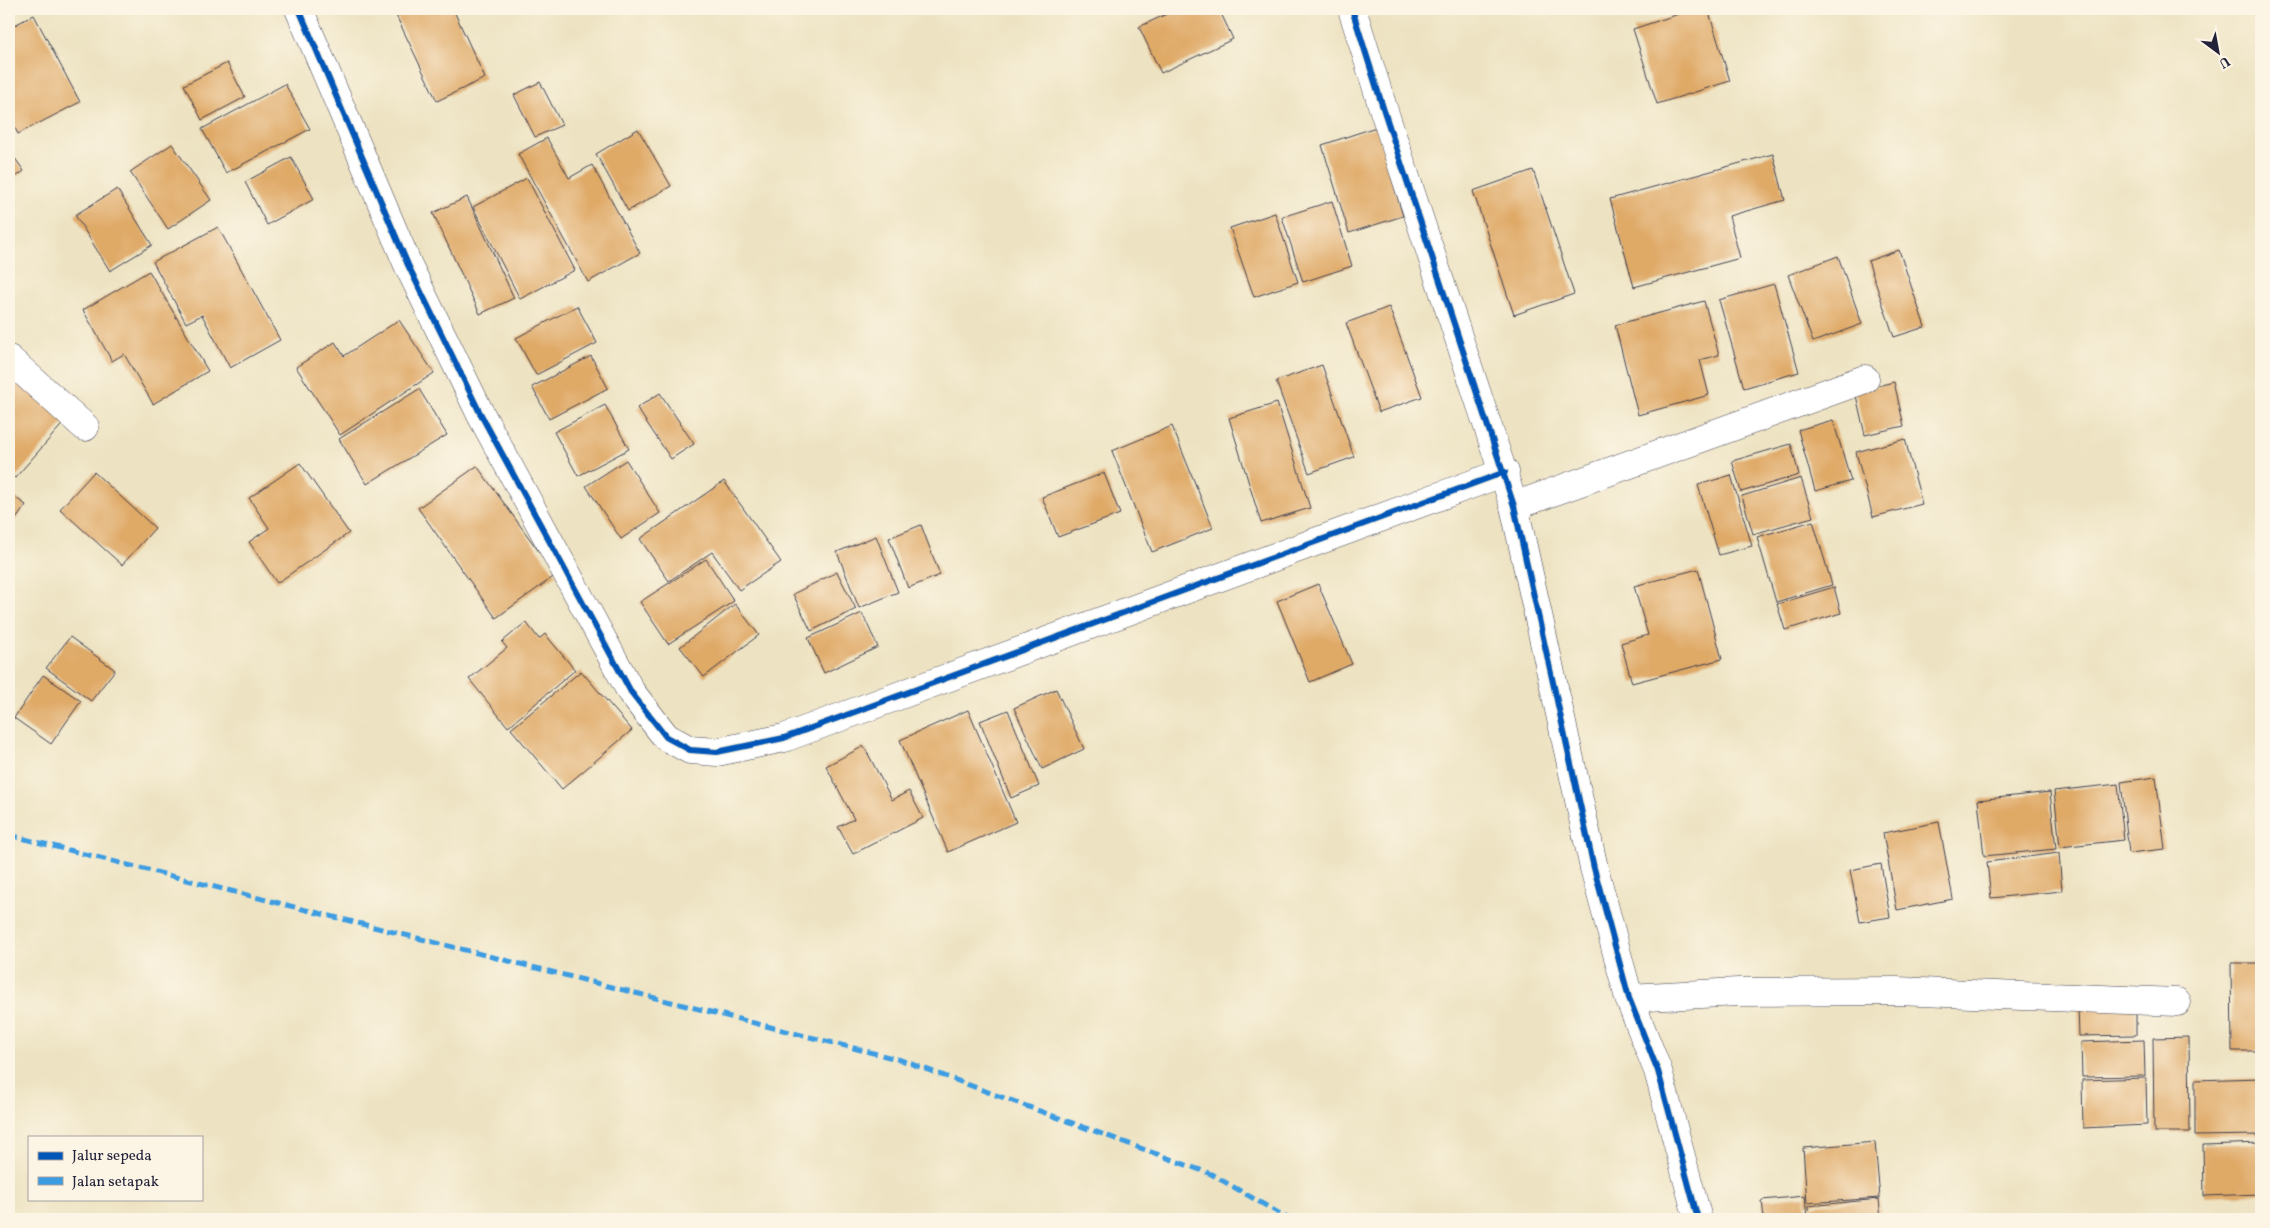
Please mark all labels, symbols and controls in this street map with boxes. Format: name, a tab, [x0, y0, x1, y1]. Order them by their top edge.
north arrow	[2192, 28, 2242, 78]
text: U	[2215, 51, 2233, 73]
legend	[28, 1136, 202, 1200]
text: Jalur sepeda	[72, 1146, 152, 1167]
text: Jalan setapak	[72, 1172, 159, 1193]

